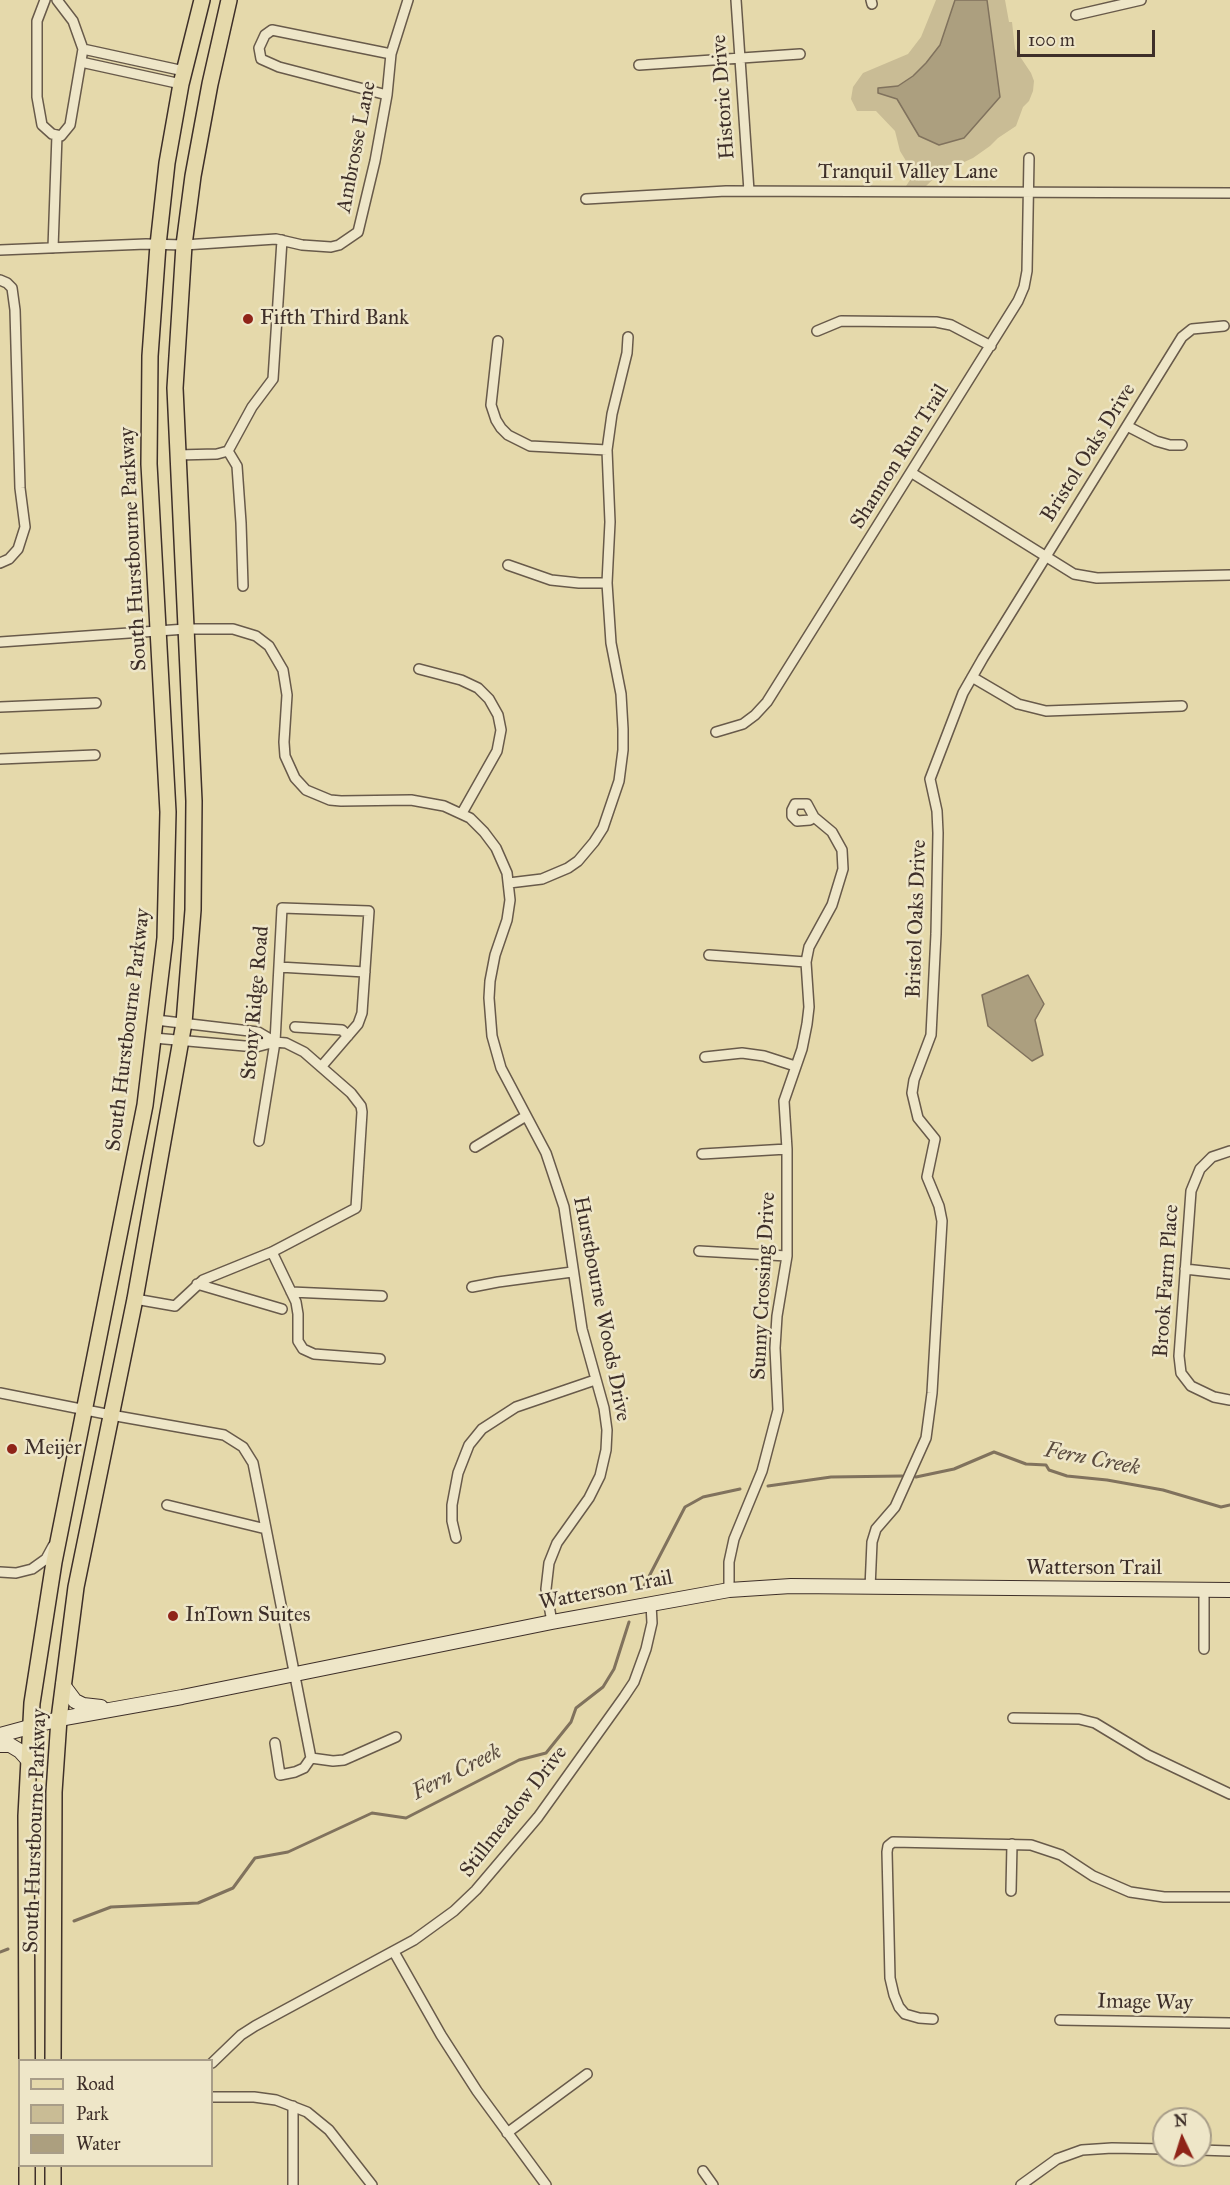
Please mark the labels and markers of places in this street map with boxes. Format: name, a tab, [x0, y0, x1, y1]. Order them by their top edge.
place label: Fifth Third Bank	[260, 306, 409, 332]
marker: Fifth Third Bank	[241, 312, 255, 326]
place label: Meijer	[24, 1436, 82, 1462]
marker: Meijer	[5, 1442, 19, 1456]
place label: InTown Suites	[185, 1603, 310, 1629]
marker: InTown Suites	[166, 1609, 180, 1623]

